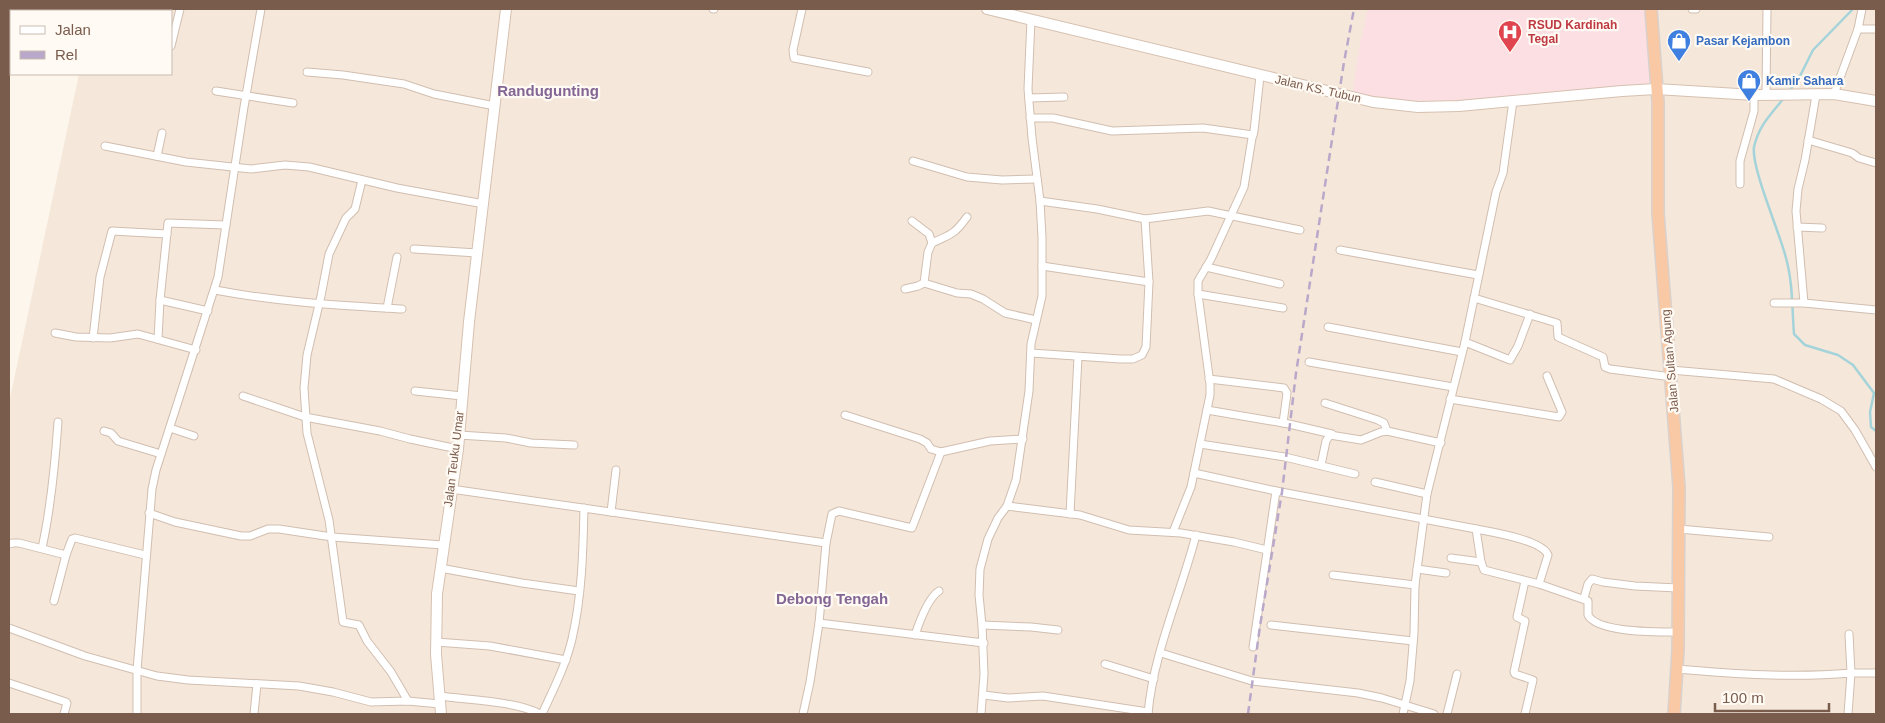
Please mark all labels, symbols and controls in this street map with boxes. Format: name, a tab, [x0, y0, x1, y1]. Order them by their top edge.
legend	[10, 10, 172, 75]
place label: RSUD Kardinah Tegal	[1528, 18, 1617, 46]
hospital icon: RSUD Kardinah Tegal	[1497, 19, 1523, 53]
text: Jalan	[55, 21, 91, 38]
shop icon: Pasar Kejambon	[1666, 28, 1692, 62]
place label: Pasar Kejambon	[1696, 34, 1790, 48]
text: Rel	[55, 46, 78, 63]
shop icon: Kamir Sahara	[1736, 68, 1762, 102]
street label: Jalan KS. Tubun	[1274, 72, 1362, 106]
place label: Kamir Sahara	[1766, 74, 1844, 88]
district label: Randugunting	[497, 82, 599, 99]
street label: Jalan Sultan Agung	[1659, 309, 1681, 413]
street label: Jalan Teuku Umar	[441, 410, 467, 508]
district label: Debong Tengah	[776, 590, 888, 607]
scale bar	[1715, 680, 1829, 712]
text: 100 m	[1722, 689, 1764, 706]

